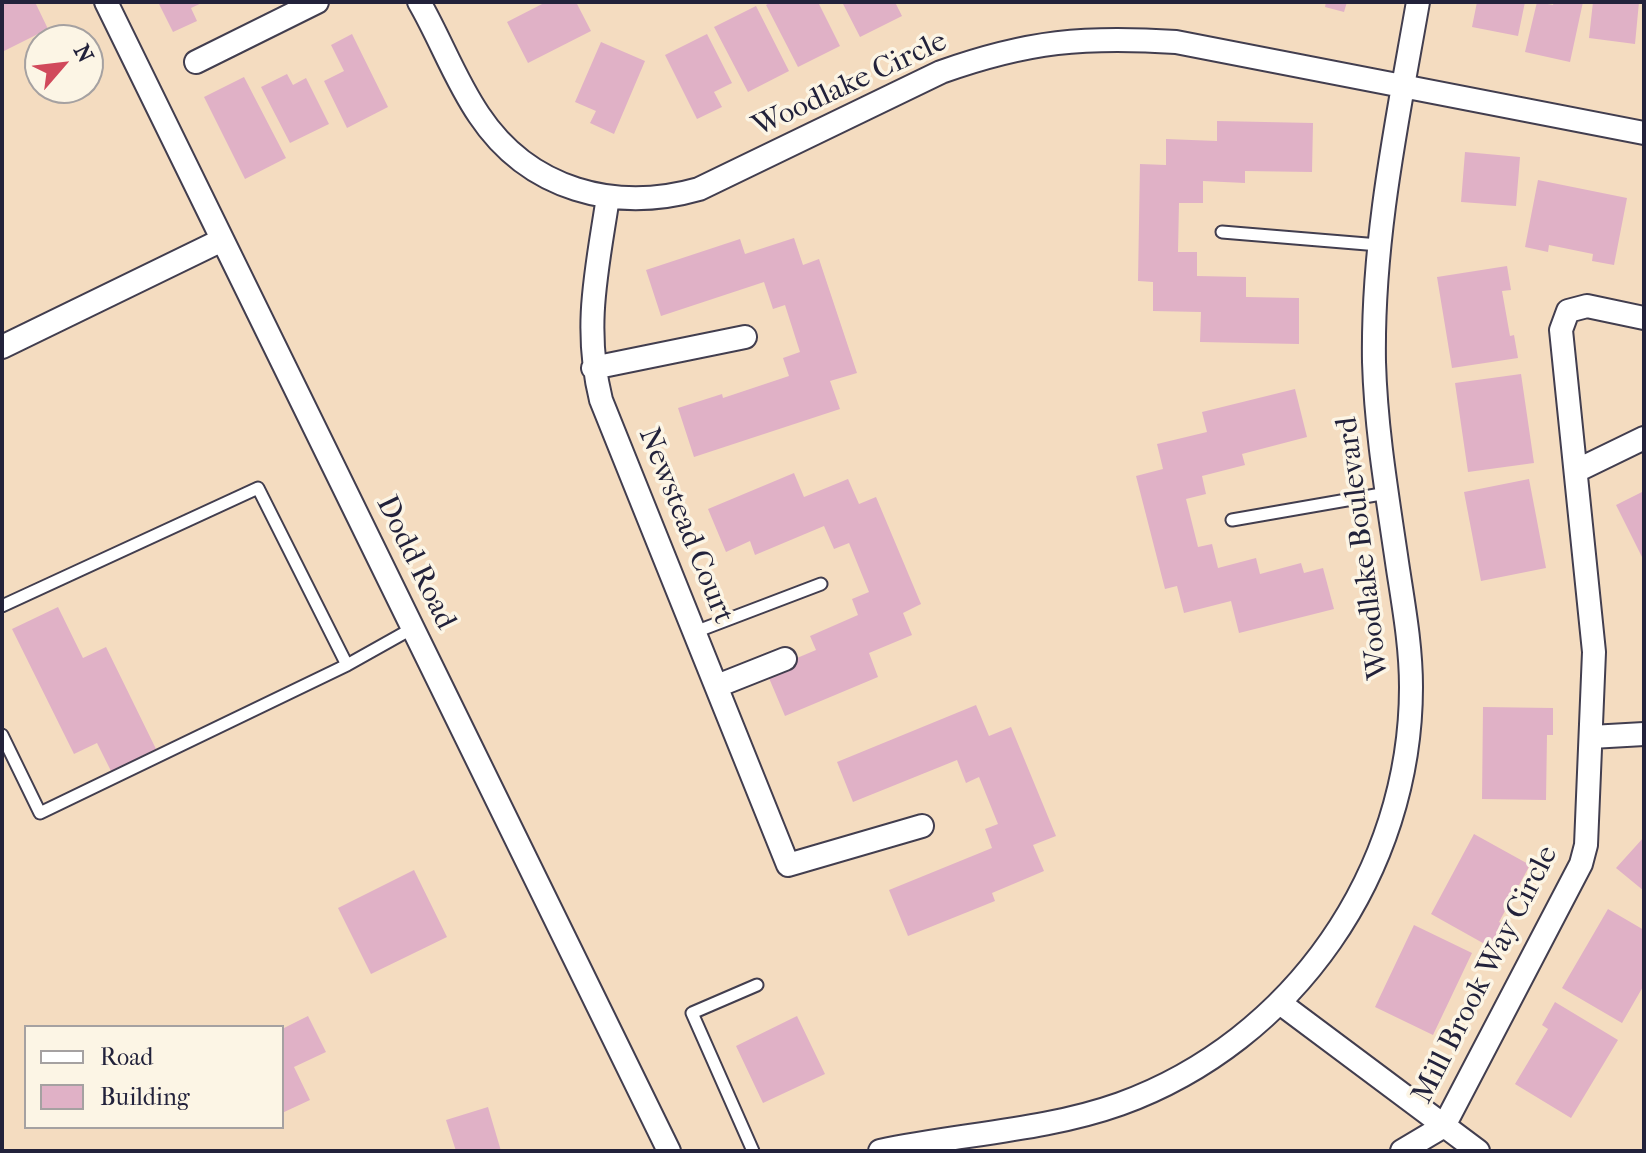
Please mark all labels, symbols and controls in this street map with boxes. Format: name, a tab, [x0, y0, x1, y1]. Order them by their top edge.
north arrow	[24, 24, 104, 104]
street label: Woodlake Circle	[747, 24, 953, 146]
text: N	[68, 40, 99, 67]
street label: Woodlake Boulevard	[1330, 415, 1398, 681]
street label: Newstead Court	[629, 423, 741, 629]
street label: Dodd Road	[367, 490, 463, 636]
street label: Mill Brook Way Circle	[1405, 840, 1567, 1110]
legend	[24, 1025, 284, 1129]
text: Road	[100, 1043, 153, 1071]
text: Building	[100, 1083, 190, 1111]

